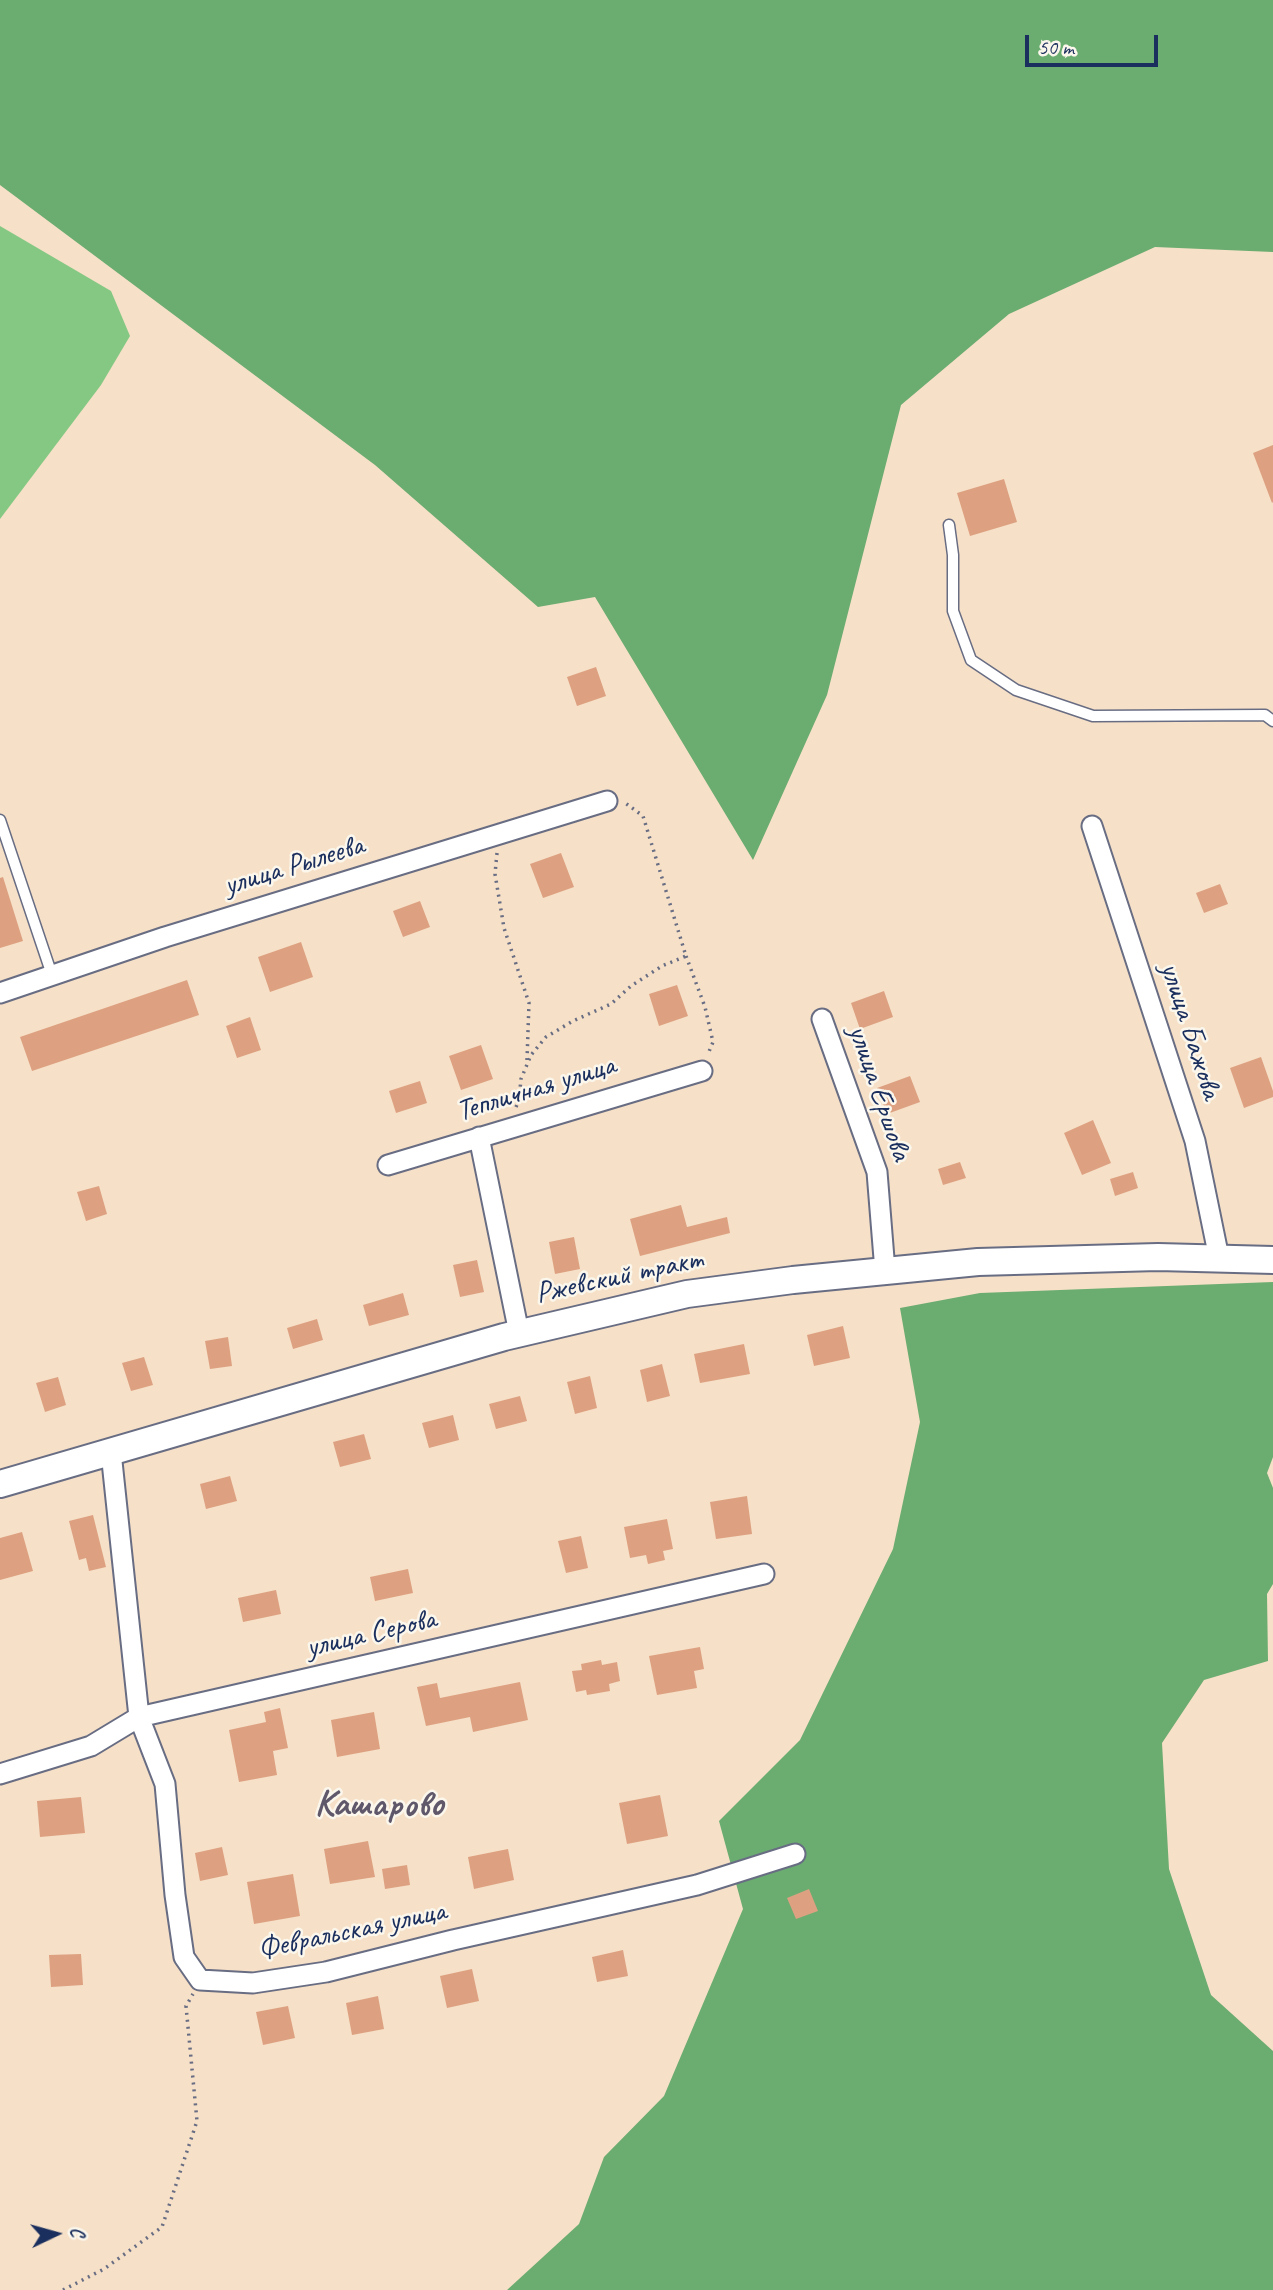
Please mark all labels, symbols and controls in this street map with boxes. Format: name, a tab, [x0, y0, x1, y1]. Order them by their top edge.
scale bar	[1028, 21, 1161, 65]
text: 50 m	[1038, 34, 1074, 60]
street label: улица Рылеева	[220, 828, 368, 904]
street label: улица Бажова	[1151, 958, 1229, 1104]
street label: улица Ершова	[839, 1021, 919, 1165]
street label: Тепличная улица	[452, 1048, 620, 1130]
street label: Ржевский тракт	[532, 1242, 706, 1312]
street label: улица Серова	[303, 1602, 439, 1666]
district label: Кашарово	[315, 1783, 443, 1827]
street label: Февральская улица	[255, 1894, 449, 1968]
north arrow	[21, 2199, 91, 2269]
text: С	[65, 2226, 89, 2238]

